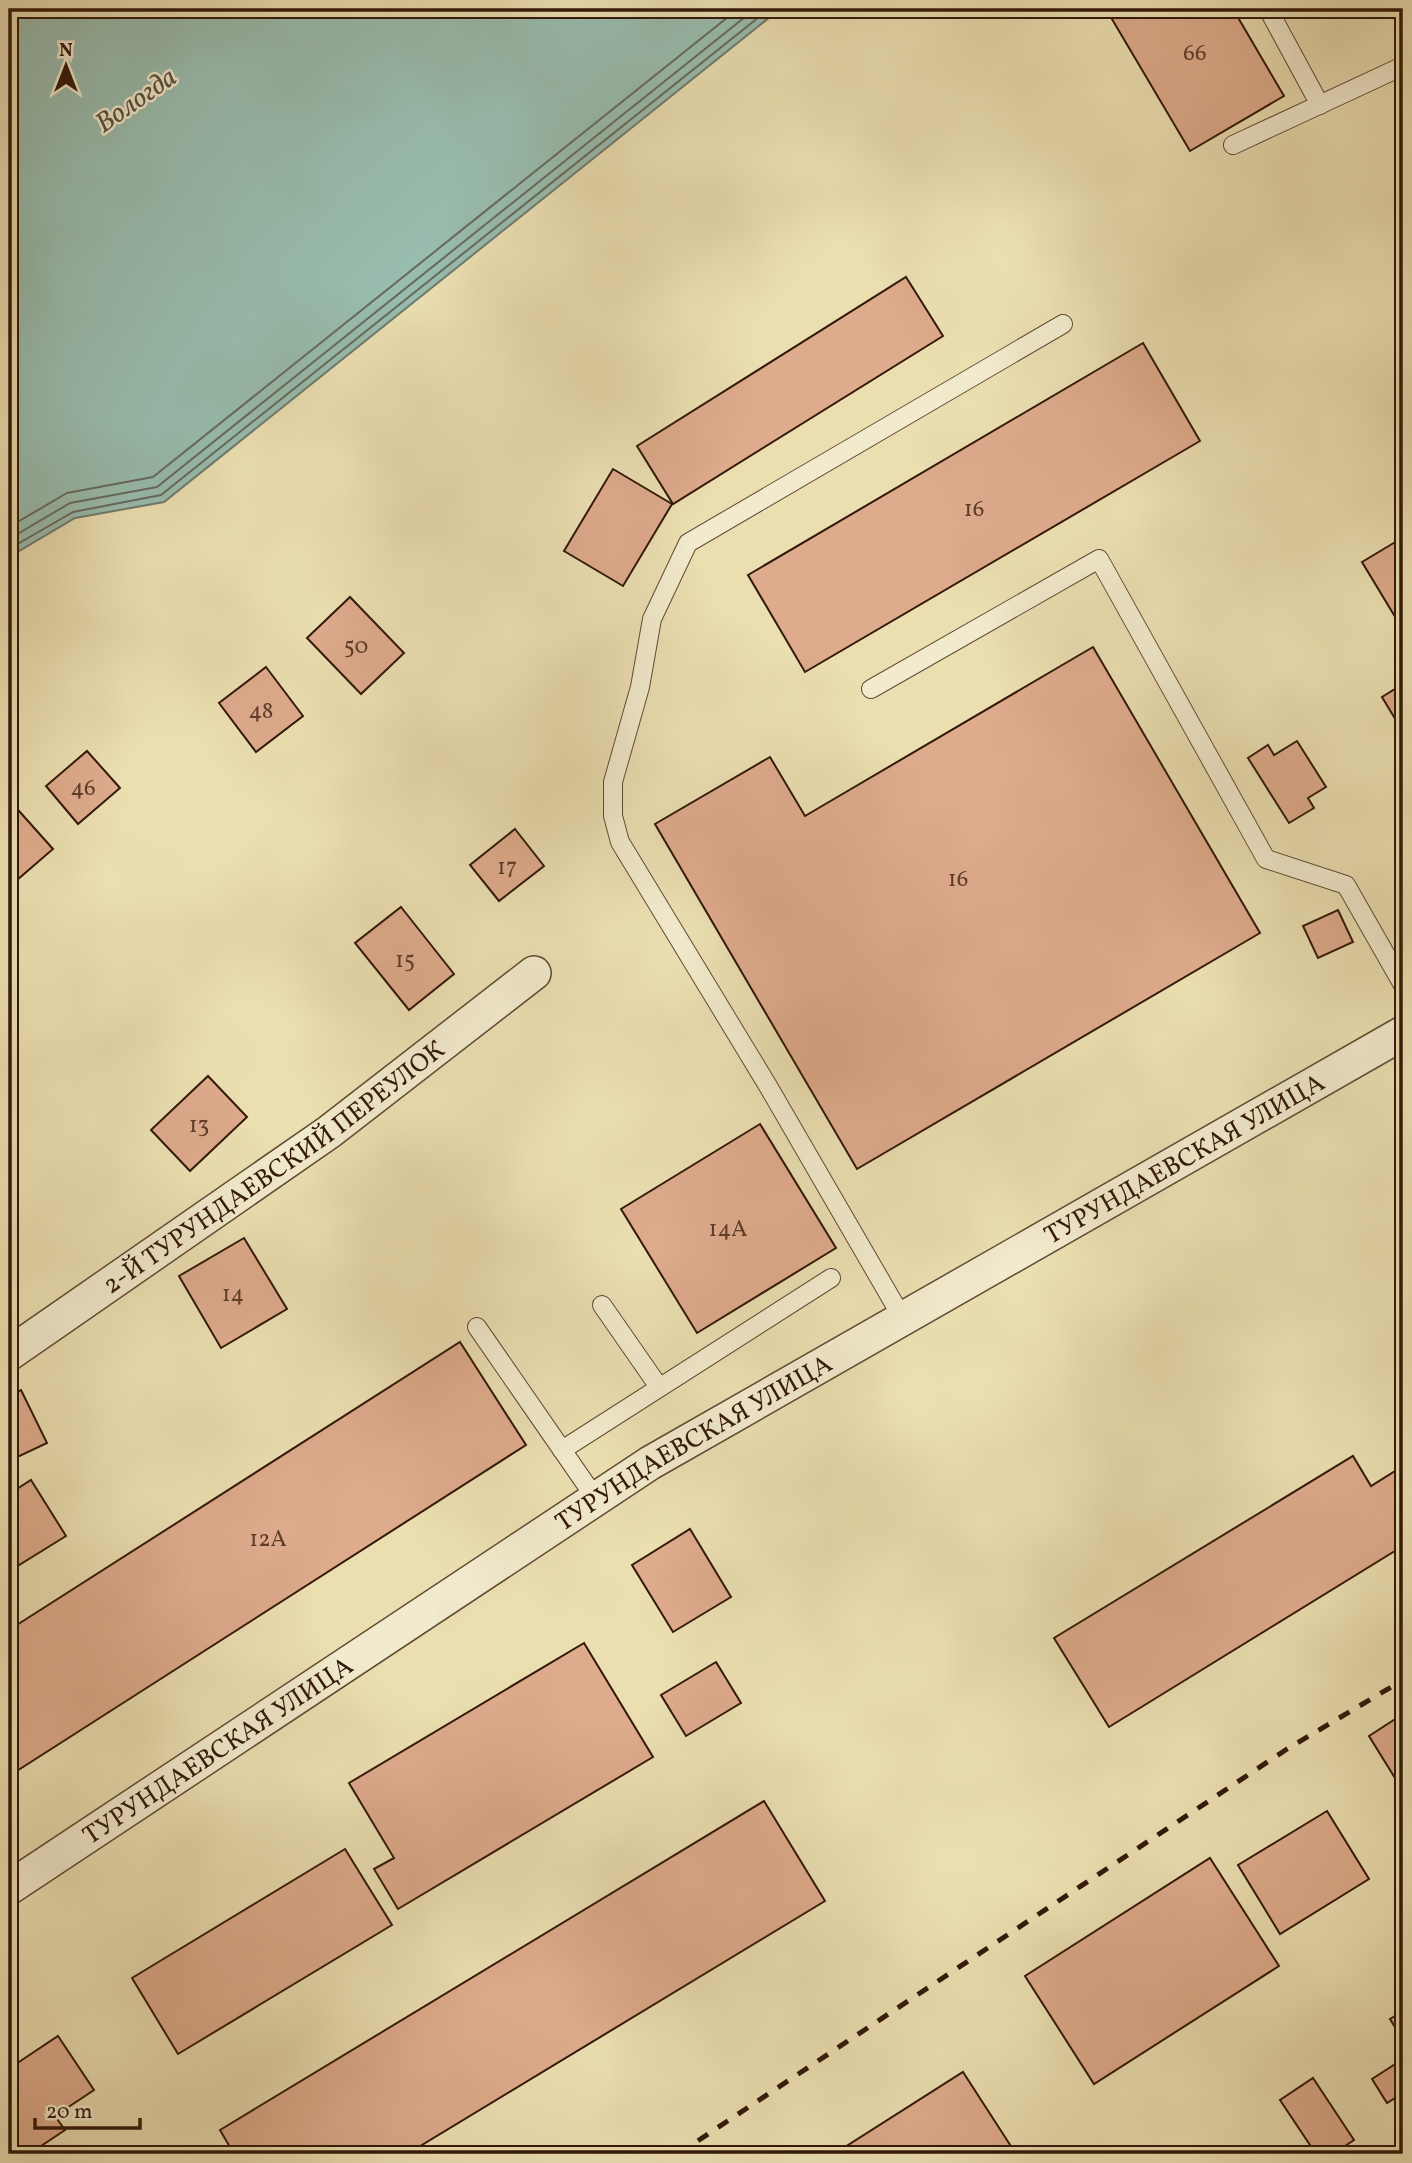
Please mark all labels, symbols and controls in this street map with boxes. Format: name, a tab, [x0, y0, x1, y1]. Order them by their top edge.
north arrow	[32, 32, 102, 102]
text: N	[59, 38, 73, 64]
house number: 66	[1183, 38, 1207, 70]
water label: Вологда	[88, 59, 185, 143]
house number: 16	[964, 494, 984, 526]
house number: 50	[344, 631, 368, 663]
house number: 48	[249, 696, 273, 728]
house number: 46	[70, 773, 96, 805]
house number: 17	[497, 852, 517, 884]
house number: 16	[948, 864, 968, 896]
house number: 15	[395, 945, 415, 977]
street label: 2-Й ТУРУНДАЕВСКИЙ ПЕРЕУЛОК	[96, 1033, 453, 1304]
street label: ТУРУНДАЕВСКАЯ УЛИЦА	[1038, 1065, 1332, 1254]
house number: 13	[189, 1110, 209, 1142]
house number: 14А	[709, 1214, 747, 1246]
house number: 14	[222, 1279, 244, 1311]
street label: ТУРУНДАЕВСКАЯ УЛИЦА	[549, 1347, 839, 1541]
house number: 12А	[249, 1524, 287, 1556]
street label: ТУРУНДАЕВСКАЯ УЛИЦА	[76, 1649, 361, 1854]
scale bar	[35, 2086, 140, 2130]
text: 20 m	[46, 2098, 92, 2127]

